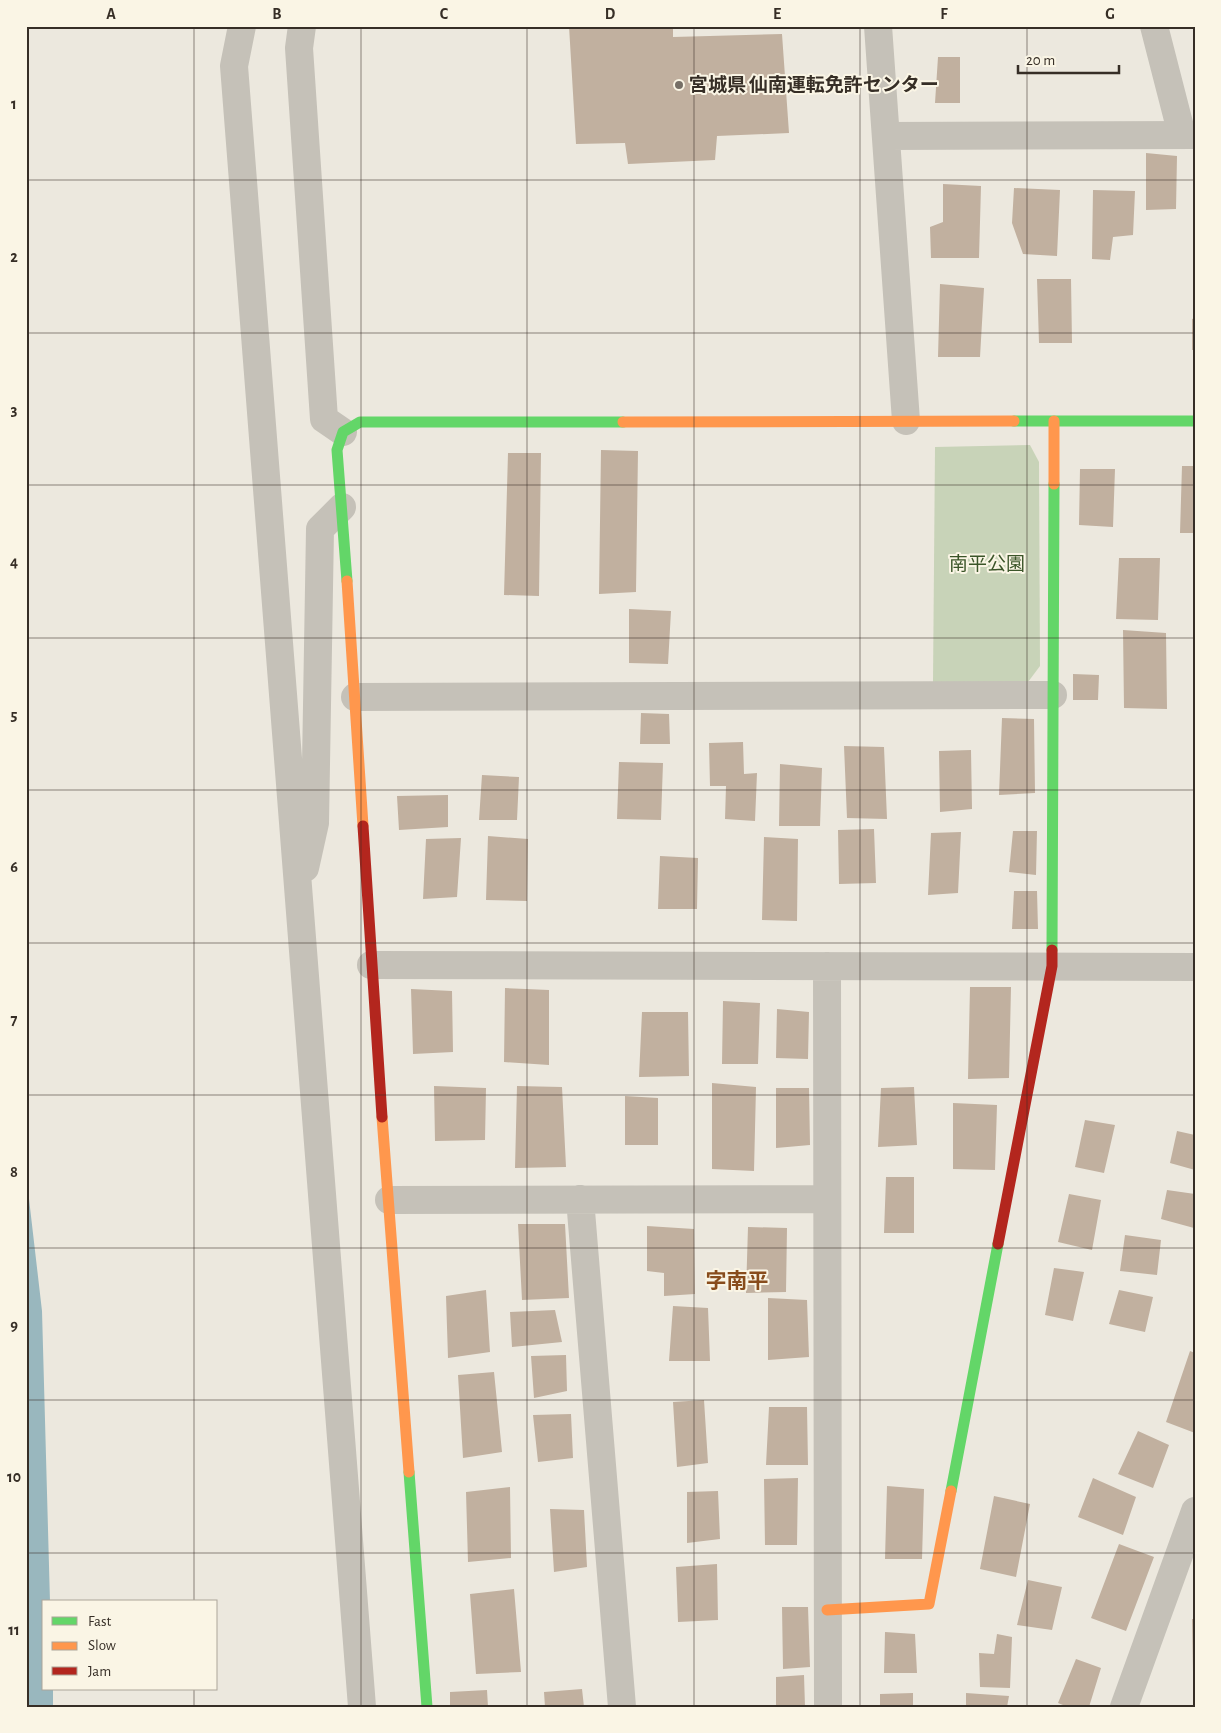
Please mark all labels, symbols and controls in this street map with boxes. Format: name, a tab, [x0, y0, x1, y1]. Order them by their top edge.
text: A	[106, 6, 116, 22]
text: B	[272, 6, 282, 22]
text: C	[440, 6, 449, 22]
text: D	[605, 6, 616, 22]
text: E	[773, 6, 781, 22]
text: F	[940, 6, 948, 22]
text: G	[1105, 6, 1115, 22]
scale bar	[1018, 42, 1120, 74]
text: 20 m	[1026, 53, 1055, 68]
place label: 宮城県 仙南運転免許センター	[689, 74, 939, 95]
marker: 宮城県 仙南運転免許センター	[673, 79, 685, 91]
text: 1	[11, 96, 17, 112]
text: 2	[10, 249, 18, 265]
text: 3	[11, 402, 18, 418]
text: 4	[10, 554, 18, 570]
park label: 南平公園	[949, 554, 1025, 574]
text: 5	[11, 707, 18, 723]
text: 6	[10, 859, 18, 875]
text: 7	[11, 1012, 18, 1028]
text: 8	[10, 1164, 18, 1180]
district label: 字南平	[706, 1270, 769, 1292]
text: 9	[10, 1317, 18, 1333]
text: 10	[7, 1469, 21, 1485]
legend	[42, 1600, 218, 1690]
text: Fast	[88, 1614, 112, 1629]
text: 11	[8, 1622, 20, 1638]
text: Slow	[88, 1638, 116, 1653]
text: Jam	[88, 1664, 111, 1679]

